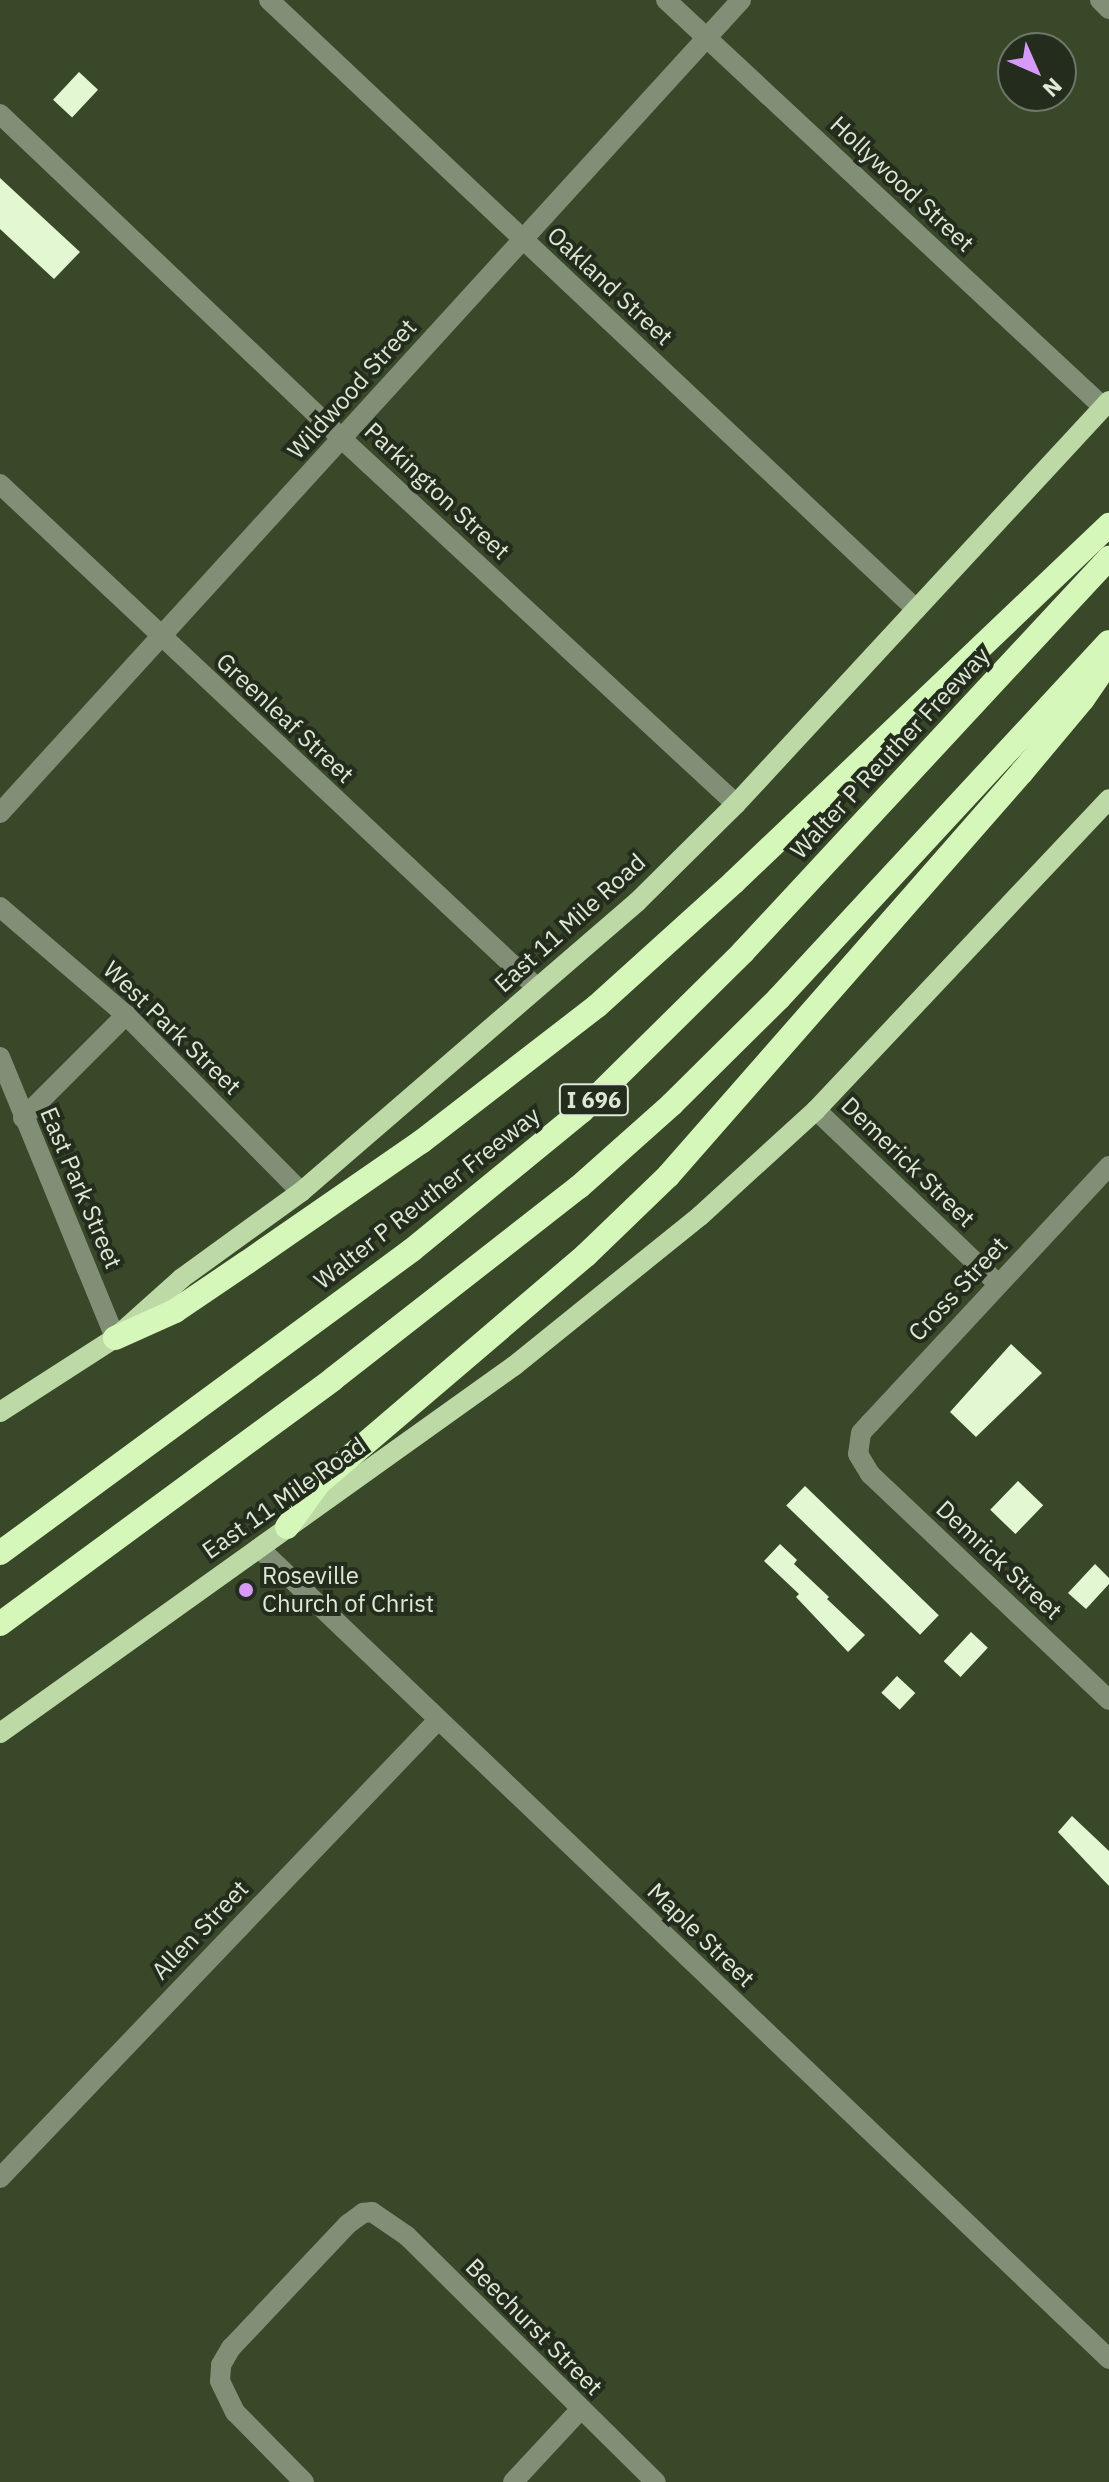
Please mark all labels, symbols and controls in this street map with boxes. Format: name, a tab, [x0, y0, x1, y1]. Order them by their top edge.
north arrow	[997, 32, 1077, 112]
text: N	[1037, 72, 1069, 104]
street label: Hollywood Street	[824, 110, 980, 258]
street label: Oakland Street	[541, 221, 679, 351]
street label: Wildwood Street	[282, 313, 422, 465]
street label: Parkington Street	[359, 416, 515, 566]
street label: Walter P Reuther Freeway	[784, 641, 996, 865]
street label: Greenleaf Street	[210, 647, 360, 789]
street label: East 11 Mile Road	[489, 848, 651, 998]
street label: West Park Street	[97, 955, 247, 1101]
road number: I 696	[558, 1082, 630, 1118]
street label: Demerick Street	[835, 1091, 981, 1233]
street label: Walter P Reuther Freeway	[308, 1101, 546, 1295]
street label: East Park Street	[34, 1103, 128, 1273]
street label: Cross Street	[903, 1231, 1013, 1347]
street label: East 11 Mile Road	[197, 1431, 371, 1565]
street label: Demrick Street	[930, 1494, 1068, 1626]
place label: Roseville Church of Christ	[262, 1562, 434, 1618]
marker: Roseville Church of Christ	[237, 1581, 255, 1599]
street label: Allen Street	[146, 1874, 254, 1986]
street label: Maple Street	[642, 1877, 760, 1993]
street label: Beechurst Street	[460, 2253, 608, 2401]

